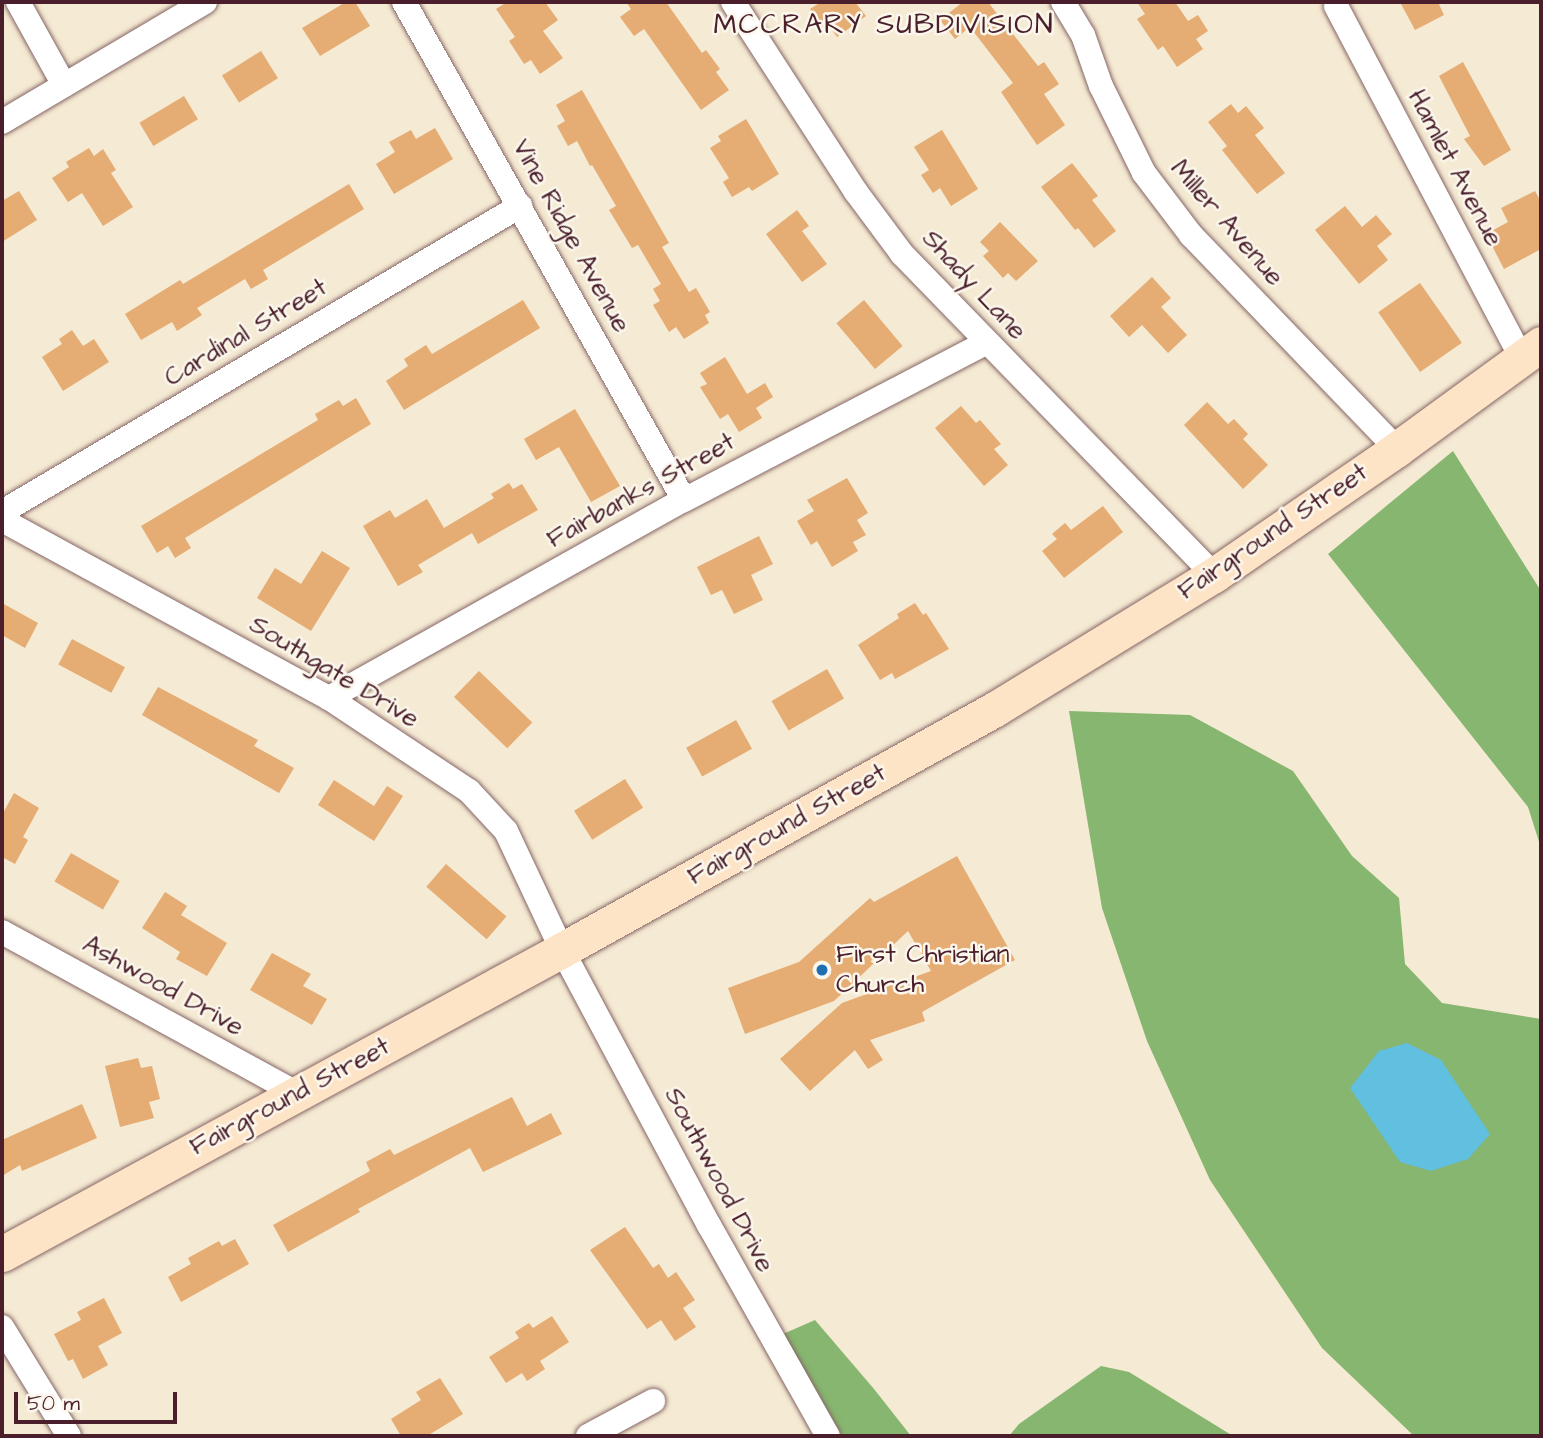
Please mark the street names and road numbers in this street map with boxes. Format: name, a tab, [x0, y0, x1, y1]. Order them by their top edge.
street label: Hamlet Avenue	[1401, 84, 1509, 252]
street label: Vine Ridge Avenue	[505, 134, 637, 338]
street label: Miller Avenue	[1164, 154, 1290, 292]
street label: Shady Lane	[915, 223, 1033, 347]
street label: Cardinal Street	[159, 272, 333, 394]
street label: Fairbanks Street	[542, 426, 740, 556]
street label: Fairground Street	[1172, 457, 1374, 607]
street label: Southgate Drive	[244, 609, 424, 735]
street label: Fairground Street	[682, 758, 892, 892]
street label: Ashwood Drive	[77, 929, 249, 1043]
street label: Fairground Street	[185, 1031, 395, 1163]
street label: Southwood Drive	[657, 1082, 781, 1278]

